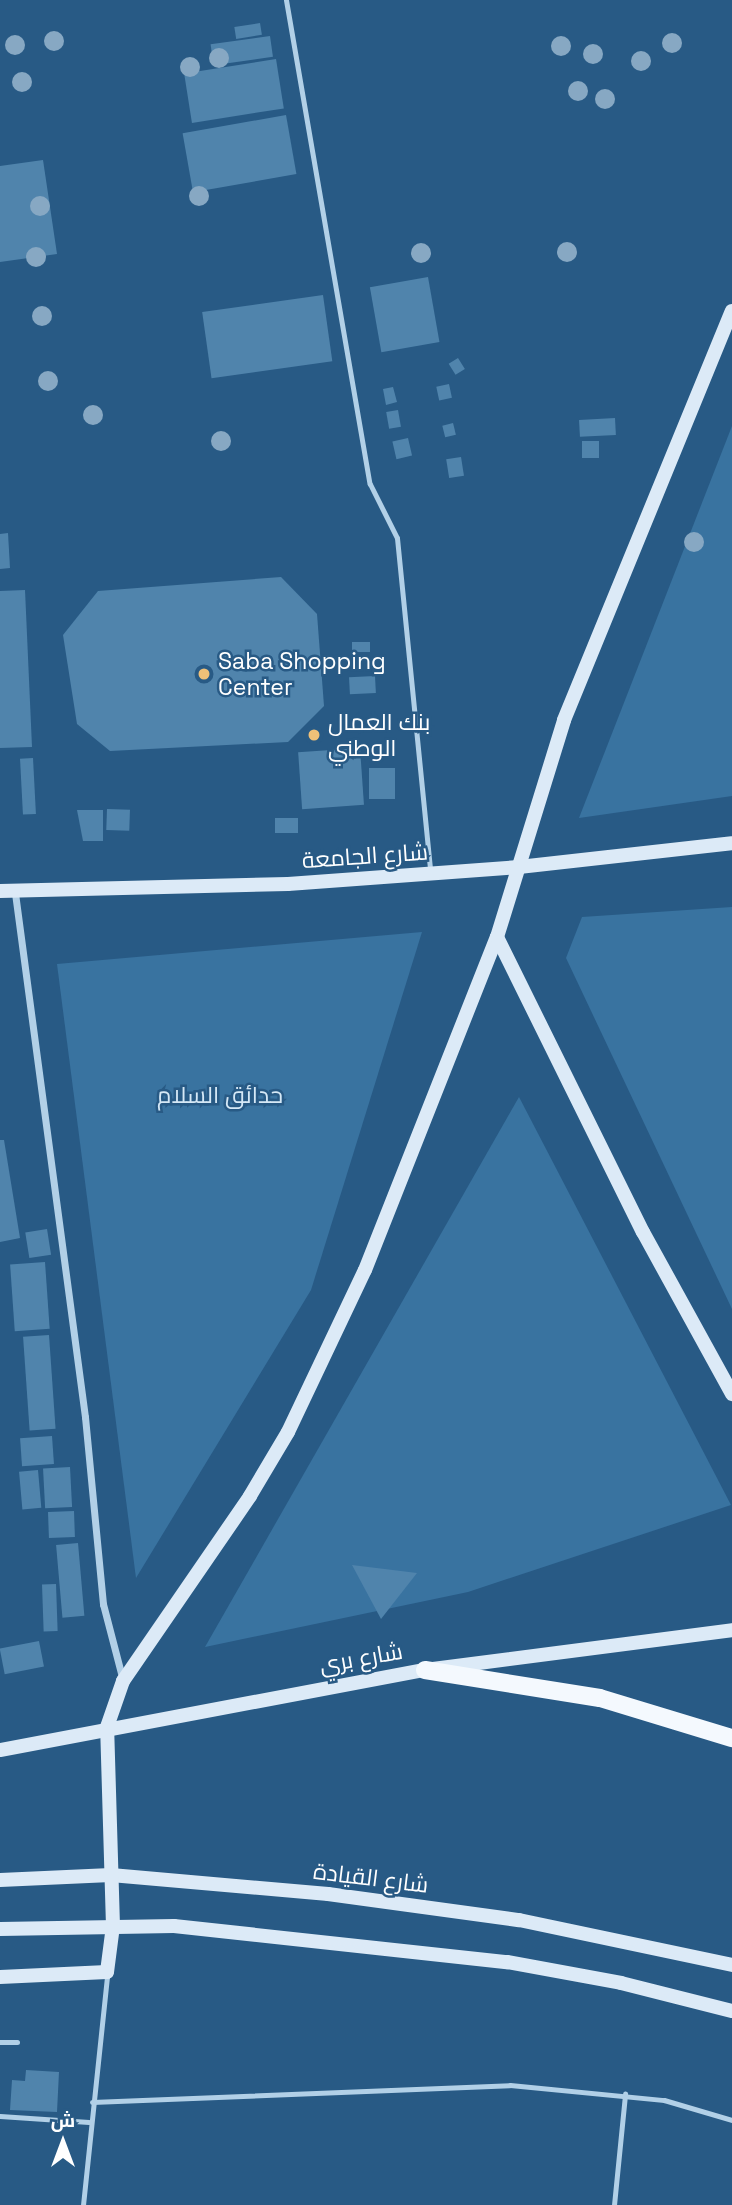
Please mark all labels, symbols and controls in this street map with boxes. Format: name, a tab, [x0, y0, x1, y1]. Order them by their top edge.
place label: Saba Shopping Center	[218, 647, 386, 701]
marker: Saba Shopping Center	[196, 666, 212, 682]
place label: بنك العمال الوطني	[328, 708, 430, 762]
marker: بنك العمال الوطني	[306, 727, 322, 743]
street label: شارع الجامعة	[301, 838, 429, 874]
park label: حدائق السلام	[157, 1081, 283, 1109]
street label: شارع بري	[317, 1637, 405, 1679]
street label: شارع القيادة	[312, 1857, 430, 1899]
north arrow	[28, 2107, 98, 2177]
text: ش	[51, 2108, 75, 2133]

